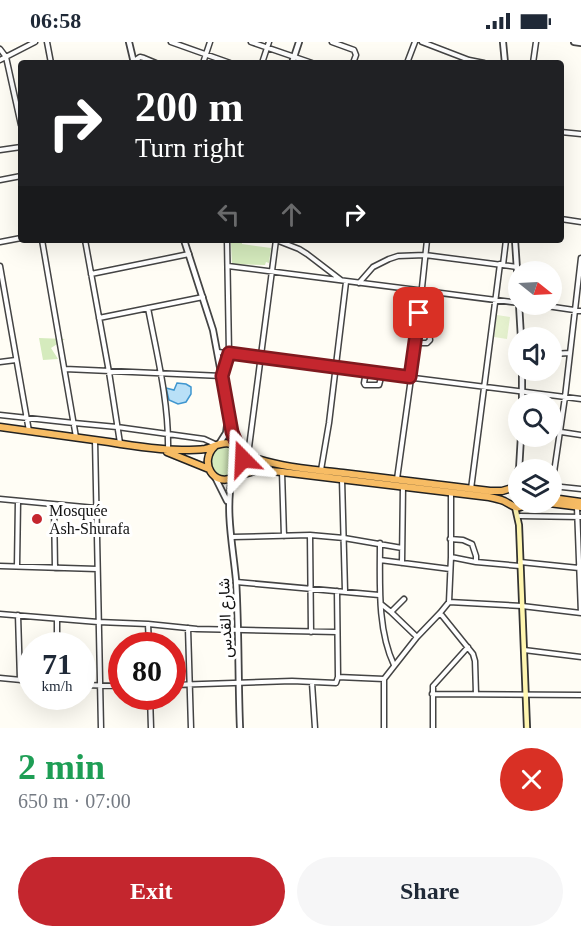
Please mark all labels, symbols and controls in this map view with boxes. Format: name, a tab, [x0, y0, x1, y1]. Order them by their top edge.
text: 06:58	[30, 8, 81, 33]
icon: right	[36, 84, 114, 162]
text: 200 m	[135, 84, 244, 130]
text: Turn right	[135, 133, 244, 163]
icon: left	[212, 198, 245, 231]
icon: ahead	[275, 198, 308, 231]
icon: right	[338, 198, 371, 231]
north arrow	[508, 261, 562, 315]
map controls	[508, 261, 562, 513]
pin	[393, 287, 444, 338]
icon: arrive	[402, 296, 435, 329]
button: sound	[508, 327, 562, 381]
button: search	[508, 393, 562, 447]
position arrow	[211, 427, 275, 491]
button: layers	[508, 459, 562, 513]
place label: Mosquée Ash-Shurafa	[49, 502, 130, 537]
marker: Mosquée Ash-Shurafa	[30, 512, 44, 526]
street label: شارع القدس	[215, 578, 238, 658]
speed limit sign: 80	[108, 632, 186, 710]
text: 71	[42, 647, 72, 680]
text: km/h	[42, 678, 72, 694]
text: 2 min	[18, 747, 105, 787]
button: close	[500, 748, 563, 811]
text: 650 m · 07:00	[18, 790, 131, 812]
button: Exit	[18, 857, 285, 926]
button: Share	[297, 857, 563, 926]

